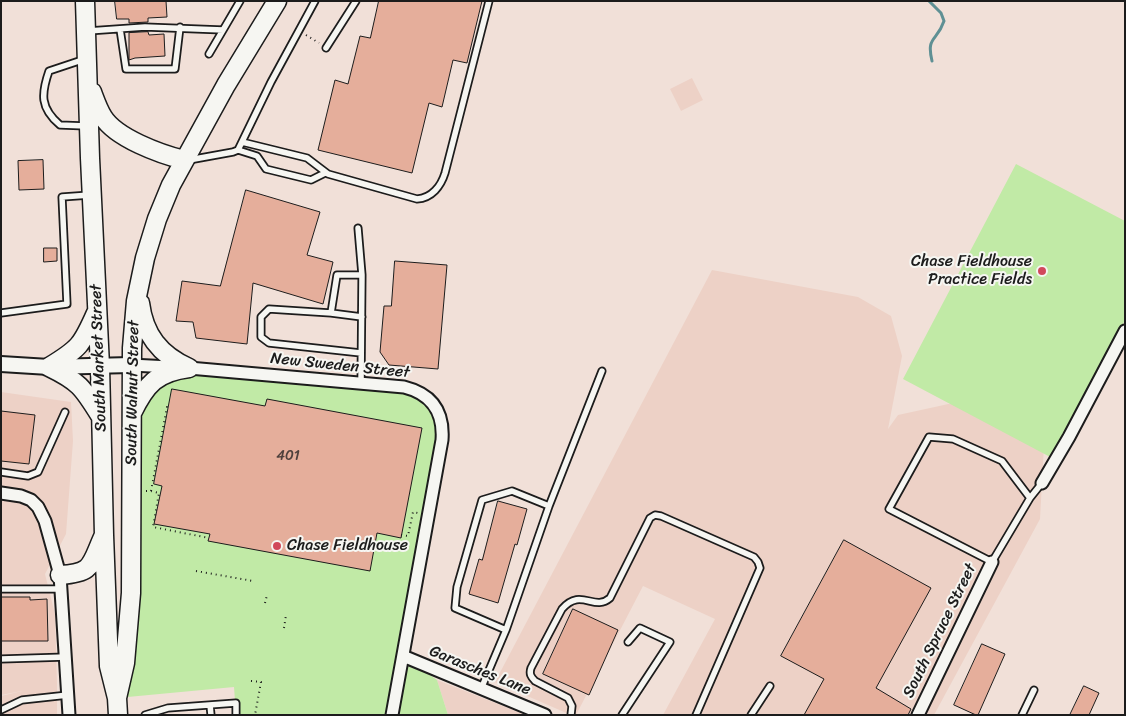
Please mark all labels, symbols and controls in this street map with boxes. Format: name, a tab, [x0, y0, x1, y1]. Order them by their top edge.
place label: Chase Fieldhouse Practice Fields	[911, 252, 1032, 290]
marker: Chase Fieldhouse Practice Fields	[1036, 265, 1048, 277]
street label: South Market Street	[87, 284, 111, 432]
street label: South Walnut Street	[122, 320, 144, 466]
street label: New Sweden Street	[269, 349, 411, 383]
house number: 401	[276, 448, 300, 464]
place label: Chase Fieldhouse	[287, 536, 408, 556]
marker: Chase Fieldhouse	[271, 540, 283, 552]
street label: South Spruce Street	[899, 561, 981, 701]
street label: Garasches Lane	[426, 642, 534, 700]

